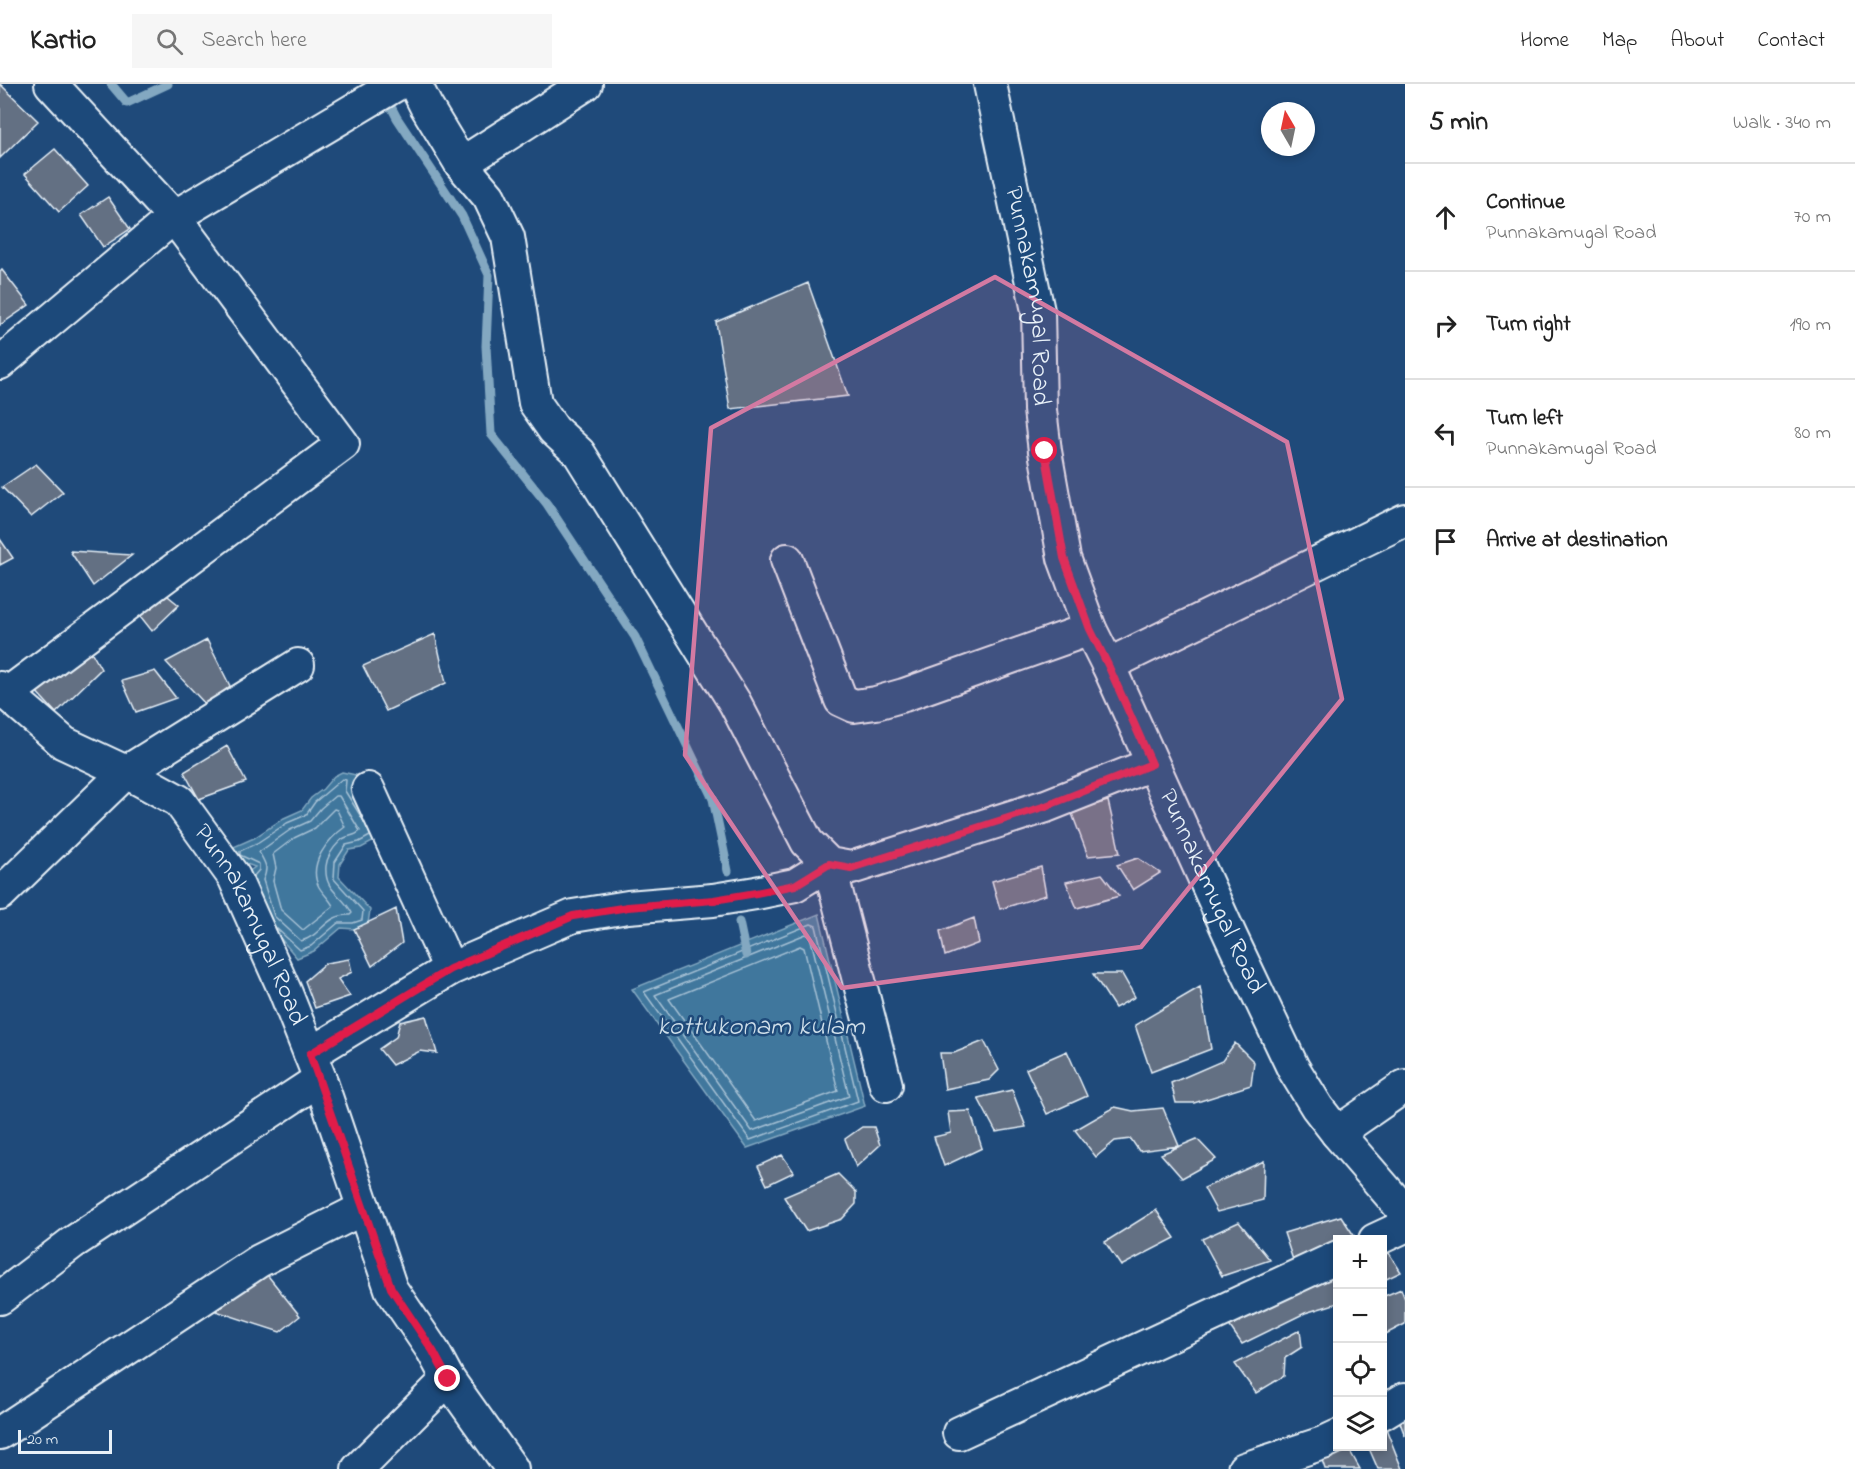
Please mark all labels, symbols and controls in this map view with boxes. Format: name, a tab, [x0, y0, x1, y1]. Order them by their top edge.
search box	[132, 14, 552, 68]
text: Kartio	[30, 21, 96, 62]
icon: search	[153, 25, 186, 58]
text: Search here	[201, 25, 307, 57]
text: Home	[1520, 26, 1569, 56]
text: Map	[1602, 26, 1637, 56]
text: About	[1670, 26, 1724, 56]
text: Contact	[1757, 26, 1825, 56]
north arrow	[1261, 102, 1315, 156]
text: 5 min	[1429, 104, 1488, 142]
text: Walk · 340 m	[1733, 109, 1831, 138]
street label: Punnakamugal Road	[993, 183, 1059, 407]
text: Continue	[1486, 187, 1565, 219]
icon: ahead	[1429, 201, 1462, 234]
text: 70 m	[1794, 203, 1831, 232]
text: Punnakamugal Road	[1486, 219, 1656, 248]
icon: right	[1429, 309, 1462, 342]
text: Turn right	[1486, 309, 1571, 341]
text: 190 m	[1789, 311, 1831, 340]
text: Turn left	[1486, 403, 1563, 435]
icon: left	[1429, 417, 1462, 450]
text: 80 m	[1794, 419, 1831, 448]
text: Punnakamugal Road	[1486, 435, 1656, 464]
route start	[1031, 437, 1057, 463]
icon: arrive	[1429, 525, 1462, 558]
text: Arrive at destination	[1486, 525, 1668, 557]
street label: Punnakamugal Road	[1148, 783, 1275, 1001]
street label: Punnakamugal Road	[183, 817, 316, 1032]
water label: kottukonam kulam	[657, 1008, 866, 1047]
map controls	[1333, 1235, 1387, 1451]
button: +	[1333, 1235, 1387, 1289]
button: −	[1333, 1289, 1387, 1343]
button: locate	[1333, 1343, 1387, 1397]
route end	[434, 1365, 460, 1391]
button: layers	[1333, 1397, 1387, 1451]
scale bar	[18, 1427, 112, 1454]
text: 20 m	[27, 1428, 58, 1452]

